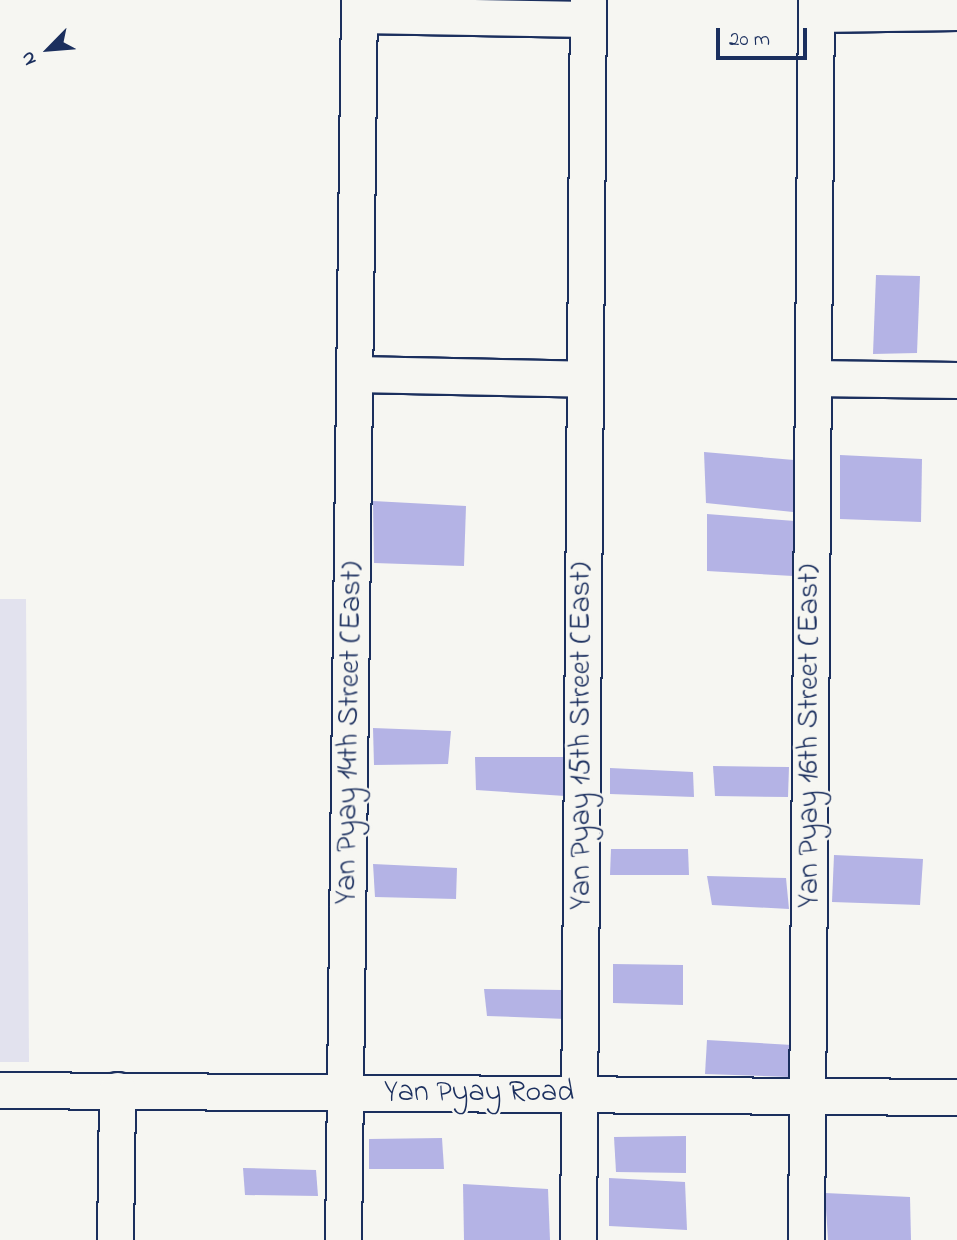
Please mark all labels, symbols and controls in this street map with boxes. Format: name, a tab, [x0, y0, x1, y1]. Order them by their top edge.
north arrow	[14, 14, 84, 84]
scale bar	[719, 14, 810, 58]
text: 20 m	[729, 25, 770, 55]
text: N	[15, 47, 44, 70]
street label: Yan Pyay 14th Street (East)	[329, 561, 371, 905]
street label: Yan Pyay 15th Street (East)	[564, 562, 600, 910]
street label: Yan Pyay 16th Street (East)	[792, 564, 828, 908]
street label: Yan Pyay Road	[384, 1075, 574, 1111]

